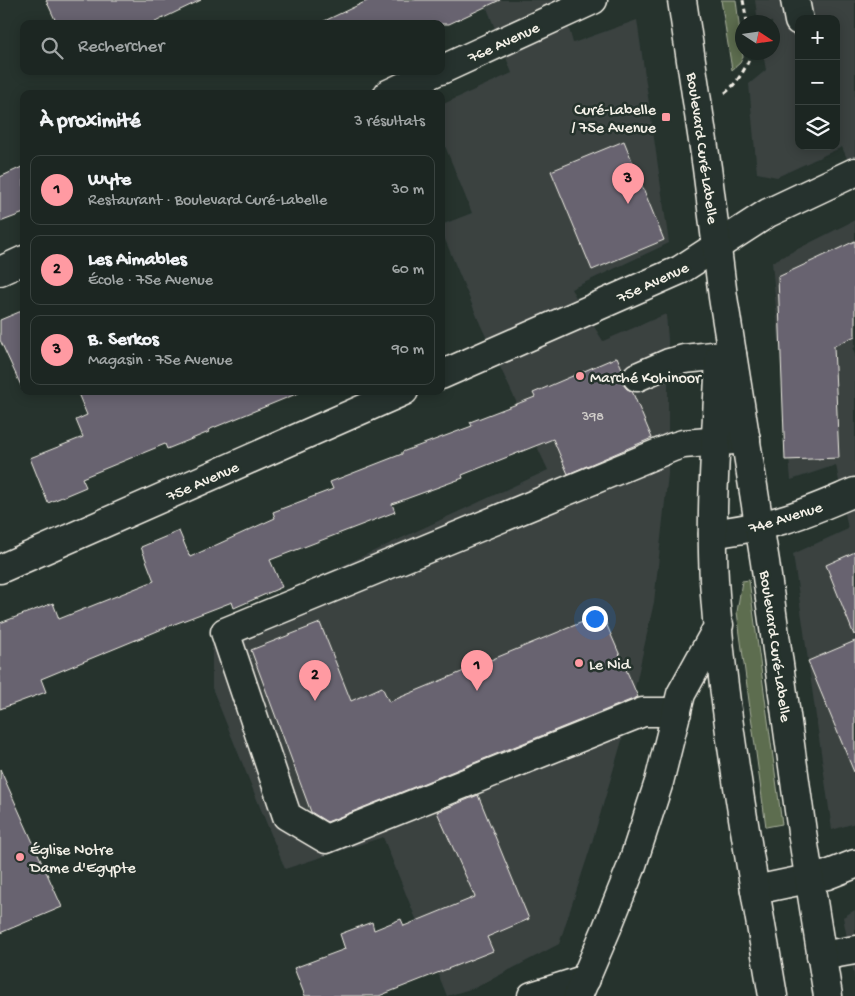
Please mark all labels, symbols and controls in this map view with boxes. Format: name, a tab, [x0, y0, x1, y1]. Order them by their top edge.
north arrow	[735, 15, 780, 60]
map controls	[795, 15, 840, 150]
button: +	[795, 15, 840, 60]
street label: 76e Avenue	[465, 19, 544, 69]
search box	[20, 20, 445, 75]
icon: search	[38, 34, 66, 62]
text: Rechercher	[78, 36, 164, 59]
button: −	[795, 60, 840, 105]
street label: Boulevard Curé-Labelle	[680, 71, 721, 226]
place label: Curé-Labelle / 75e Avenue	[571, 102, 657, 139]
button: layers	[795, 105, 840, 150]
text: À proximité	[40, 110, 141, 135]
marker: Curé-Labelle / 75e Avenue	[660, 111, 672, 123]
text: 3 résultats	[354, 113, 425, 132]
pin: 3	[612, 163, 644, 204]
text: Wyte	[88, 169, 131, 192]
text: 1	[54, 181, 60, 200]
text: 30 m	[391, 181, 424, 200]
text: Restaurant · Boulevard Curé-Labelle	[88, 192, 327, 211]
text: Les Aimables	[88, 249, 187, 272]
street label: 75e Avenue	[614, 259, 693, 309]
text: 2	[53, 261, 61, 280]
text: 60 m	[392, 261, 424, 280]
text: École · 75e Avenue	[88, 272, 213, 291]
text: B. Serkos	[88, 329, 159, 352]
text: 3	[53, 341, 61, 360]
text: 90 m	[392, 341, 424, 360]
text: Magasin · 75e Avenue	[88, 352, 232, 371]
marker: Marché Kohinoor	[574, 370, 586, 382]
place label: Marché Kohinoor	[590, 370, 702, 389]
house number: 398	[581, 409, 604, 426]
street label: 75e Avenue	[164, 459, 243, 508]
street label: 74e Avenue	[746, 499, 826, 540]
street label: Boulevard Curé-Labelle	[753, 569, 794, 724]
your location	[582, 606, 608, 632]
pin: 1	[461, 650, 493, 691]
marker: Le Nid	[573, 657, 585, 669]
place label: Le Nid	[589, 657, 632, 676]
pin: 2	[299, 660, 331, 701]
place label: Église Notre Dame d'Egypte	[29, 842, 137, 879]
marker: Église Notre Dame d'Egypte	[14, 851, 26, 863]

